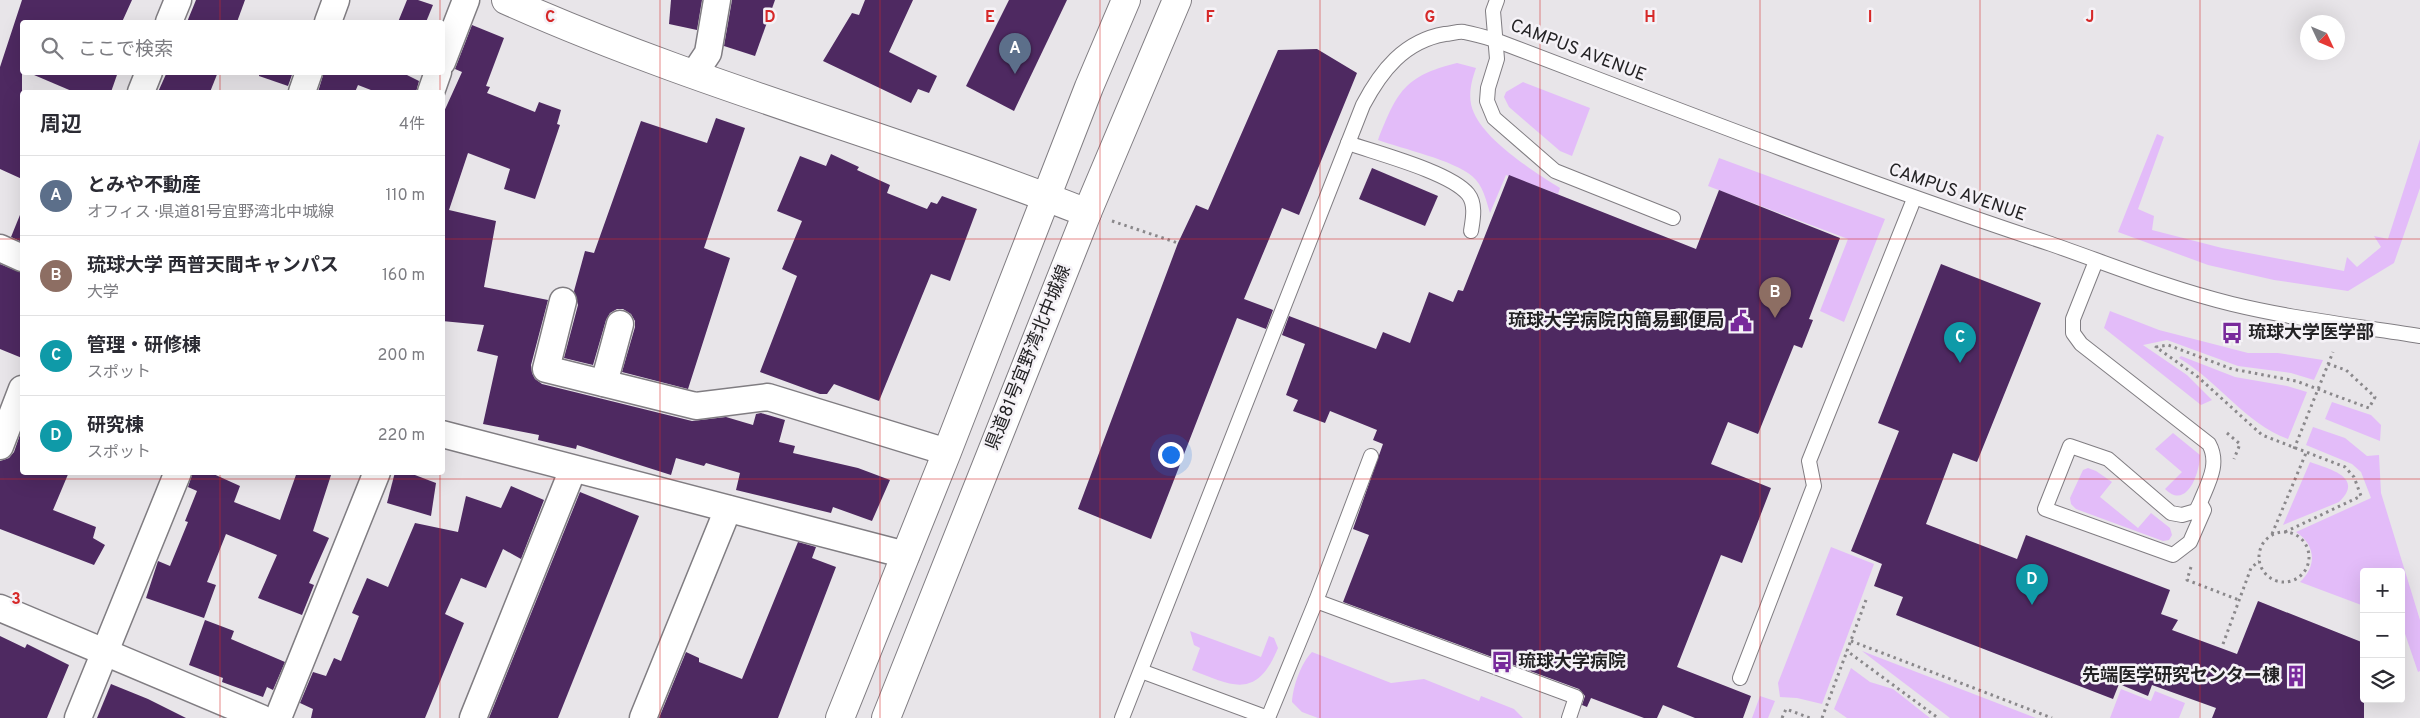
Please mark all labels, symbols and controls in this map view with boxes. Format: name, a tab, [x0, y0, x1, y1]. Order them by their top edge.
text: C	[545, 8, 555, 28]
text: D	[764, 8, 776, 28]
text: E	[985, 8, 995, 28]
text: F	[1205, 8, 1215, 28]
text: G	[1425, 8, 1435, 28]
text: H	[1644, 8, 1656, 28]
text: I	[1868, 8, 1872, 28]
text: J	[2086, 8, 2094, 28]
street label: CAMPUS AVENUE	[1507, 14, 1649, 88]
north arrow	[2300, 15, 2345, 60]
search box	[20, 20, 445, 75]
pin: A	[999, 33, 1031, 74]
icon: search	[38, 34, 66, 62]
text: ここで検索	[78, 38, 173, 62]
text: 周辺	[40, 112, 82, 139]
text: 4件	[399, 115, 425, 135]
street label: CAMPUS AVENUE	[1885, 159, 2029, 227]
text: とみや不動産	[87, 174, 201, 198]
text: A	[50, 186, 62, 206]
text: 110 m	[385, 186, 425, 206]
text: オフィス · 県道81号宜野湾北中城線	[87, 203, 334, 223]
text: 琉球大学 西普天間キャンパス	[87, 254, 339, 278]
street label: 県道81号宜野湾北中城線	[981, 262, 1077, 454]
text: B	[50, 266, 62, 286]
text: 160 m	[382, 266, 425, 286]
pin: B	[1759, 277, 1791, 318]
text: 大学	[87, 283, 119, 303]
public building icon: 琉球大学病院内簡易郵便局	[1728, 308, 1754, 334]
place label: 琉球大学病院内簡易郵便局	[1508, 310, 1724, 333]
bus stop icon: 琉球大学医学部	[2219, 320, 2245, 346]
pin: C	[1944, 322, 1976, 363]
place label: 琉球大学医学部	[2248, 322, 2374, 345]
text: 管理・研修棟	[87, 334, 201, 358]
text: C	[51, 346, 61, 366]
text: 200 m	[377, 346, 425, 366]
text: スポット	[87, 363, 151, 383]
text: 研究棟	[87, 414, 144, 438]
text: D	[50, 426, 62, 446]
text: 220 m	[378, 426, 425, 446]
your location	[1158, 442, 1184, 468]
text: スポット	[87, 443, 151, 463]
pin: D	[2016, 564, 2048, 605]
map controls	[2360, 568, 2405, 703]
button: +	[2360, 568, 2405, 613]
text: 3	[11, 590, 21, 610]
button: −	[2360, 613, 2405, 658]
bus stop icon: 琉球大学病院	[1489, 649, 1515, 675]
place label: 琉球大学病院	[1518, 651, 1626, 674]
button: layers	[2360, 658, 2405, 703]
building icon: 先端医学研究センター棟	[2283, 663, 2309, 689]
place label: 先端医学研究センター棟	[2082, 665, 2280, 688]

